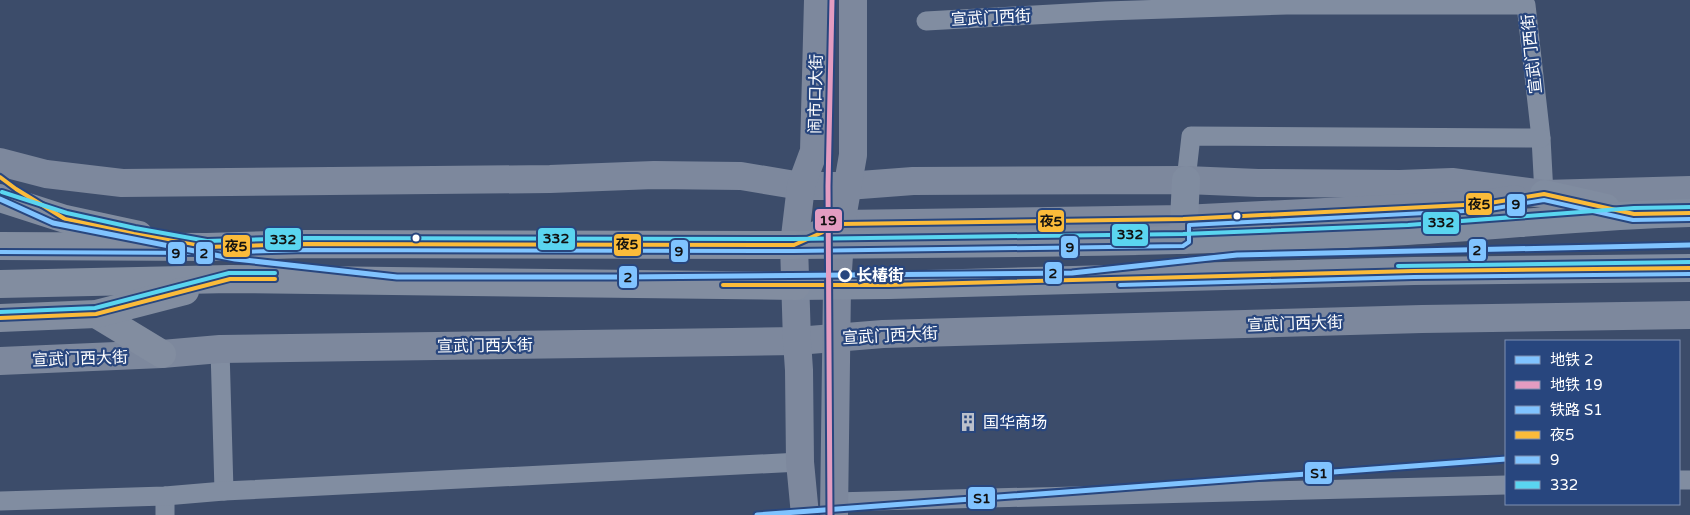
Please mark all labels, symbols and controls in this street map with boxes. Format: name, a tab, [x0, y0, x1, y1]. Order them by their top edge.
street label: 宣武门西街	[951, 6, 1032, 30]
street label: 宣武门西街	[1518, 13, 1546, 95]
street label: 闹市口大街	[805, 54, 827, 134]
line badge: 夜5	[1465, 192, 1493, 216]
line badge: 9	[1506, 193, 1526, 217]
text: 夜5	[1468, 196, 1491, 213]
text: 9	[1512, 196, 1521, 213]
line badge: 19	[814, 208, 843, 232]
line badge: 夜5	[1037, 209, 1065, 233]
unlabelled marker	[1232, 211, 1242, 221]
line badge: 332	[1422, 211, 1460, 235]
text: 19	[819, 212, 837, 229]
text: 夜5	[1040, 213, 1063, 230]
text: 332	[1428, 214, 1454, 231]
line badge: 332	[1111, 223, 1149, 247]
text: 332	[1117, 226, 1143, 243]
line badge: 332	[264, 227, 302, 251]
line badge: 332	[537, 227, 576, 251]
text: 332	[543, 230, 569, 247]
text: 332	[270, 231, 296, 248]
unlabelled marker	[411, 233, 421, 243]
line badge: 夜5	[613, 233, 642, 257]
line badge: 夜5	[222, 234, 251, 258]
line badge: 9	[1060, 235, 1079, 259]
text: 夜5	[616, 236, 639, 253]
text: 夜5	[225, 238, 248, 255]
line badge: 2	[1468, 238, 1487, 262]
line badge: 9	[670, 239, 689, 263]
text: 9	[1066, 239, 1075, 256]
line badge: 9	[167, 241, 186, 265]
line badge: 2	[195, 241, 214, 265]
text: 2	[1473, 242, 1482, 259]
text: 9	[675, 243, 684, 260]
text: 9	[172, 245, 181, 262]
text: 2	[200, 245, 209, 262]
line badge: 2	[1044, 261, 1063, 285]
line badge: 2	[618, 265, 638, 289]
text: 2	[1049, 265, 1058, 282]
place label: 长椿街	[856, 266, 904, 286]
marker: 长椿街	[838, 268, 852, 282]
text: 2	[624, 269, 633, 286]
street label: 宣武门西大街	[1247, 312, 1343, 336]
street label: 宣武门西大街	[842, 323, 939, 348]
street label: 宣武门西大街	[437, 335, 533, 357]
legend	[1505, 340, 1680, 505]
street label: 宣武门西大街	[32, 347, 128, 371]
text: 地铁 2	[1550, 351, 1593, 369]
text: 地铁 19	[1550, 376, 1603, 394]
text: 铁路 S1	[1550, 401, 1603, 419]
building icon: 国华商场	[957, 411, 979, 433]
place label: 国华商场	[983, 413, 1047, 433]
text: 夜5	[1550, 426, 1574, 444]
text: 9	[1550, 451, 1559, 469]
line badge: S1	[1304, 461, 1333, 485]
text: S1	[1310, 465, 1328, 482]
text: 332	[1550, 476, 1578, 494]
line badge: S1	[967, 486, 996, 510]
text: S1	[973, 490, 991, 507]

